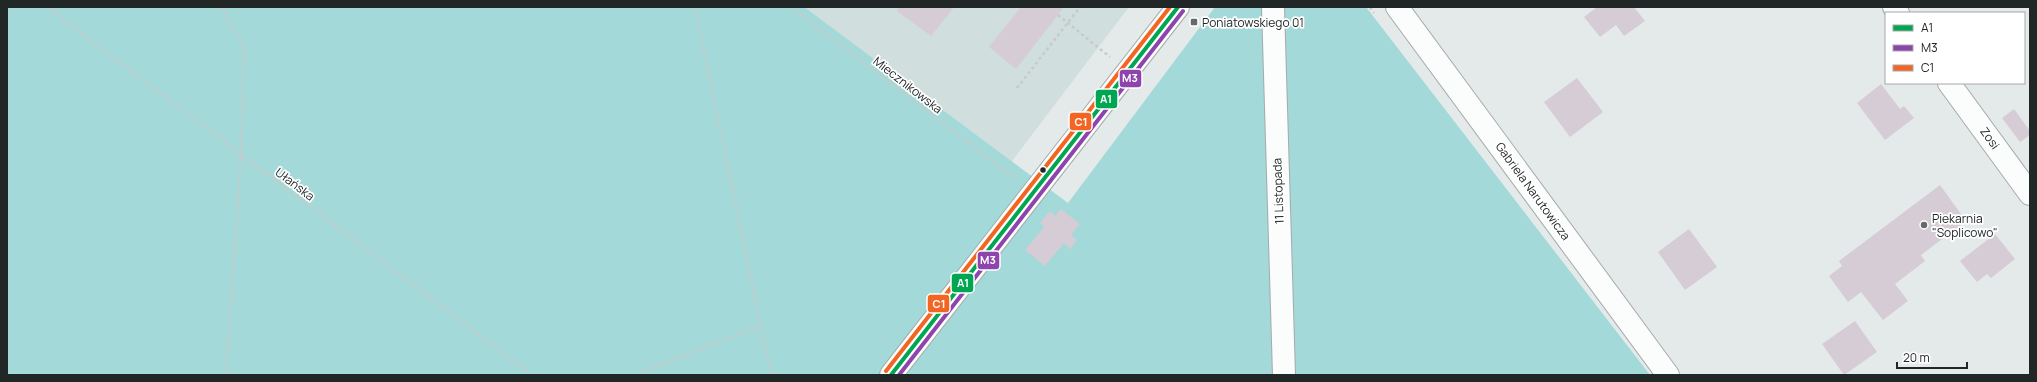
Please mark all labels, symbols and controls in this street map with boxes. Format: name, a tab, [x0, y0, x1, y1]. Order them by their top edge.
legend	[1885, 12, 2025, 84]
place label: Poniatowskiego 01	[1202, 14, 1304, 31]
marker: Poniatowskiego 01	[1189, 17, 1199, 27]
text: A1	[1921, 19, 1933, 36]
text: M3	[1921, 39, 1938, 56]
street label: Miecznikowska	[870, 53, 946, 117]
text: C1	[1921, 59, 1934, 76]
line badge: M3	[1119, 69, 1142, 88]
text: M3	[1122, 70, 1138, 85]
line badge: A1	[1095, 89, 1118, 109]
text: A1	[1100, 91, 1112, 106]
line badge: C1	[1069, 112, 1092, 131]
text: C1	[1075, 114, 1087, 129]
street label: Zosi	[1976, 123, 2004, 153]
street label: Gabriela Narutowicza	[1492, 139, 1574, 243]
street label: 11 Listopada	[1268, 158, 1288, 224]
street label: Ułańska	[272, 164, 318, 204]
unlabelled marker	[1038, 165, 1048, 175]
place label: Piekarnia "Soplicowo"	[1932, 210, 1998, 241]
marker: Piekarnia "Soplicowo"	[1919, 220, 1929, 230]
line badge: M3	[977, 251, 1000, 270]
text: M3	[980, 252, 996, 267]
line badge: A1	[951, 273, 974, 293]
text: A1	[957, 275, 969, 290]
line badge: C1	[927, 294, 950, 313]
text: C1	[933, 296, 945, 311]
scale bar	[1897, 344, 1967, 370]
text: 20 m	[1903, 349, 1930, 366]

